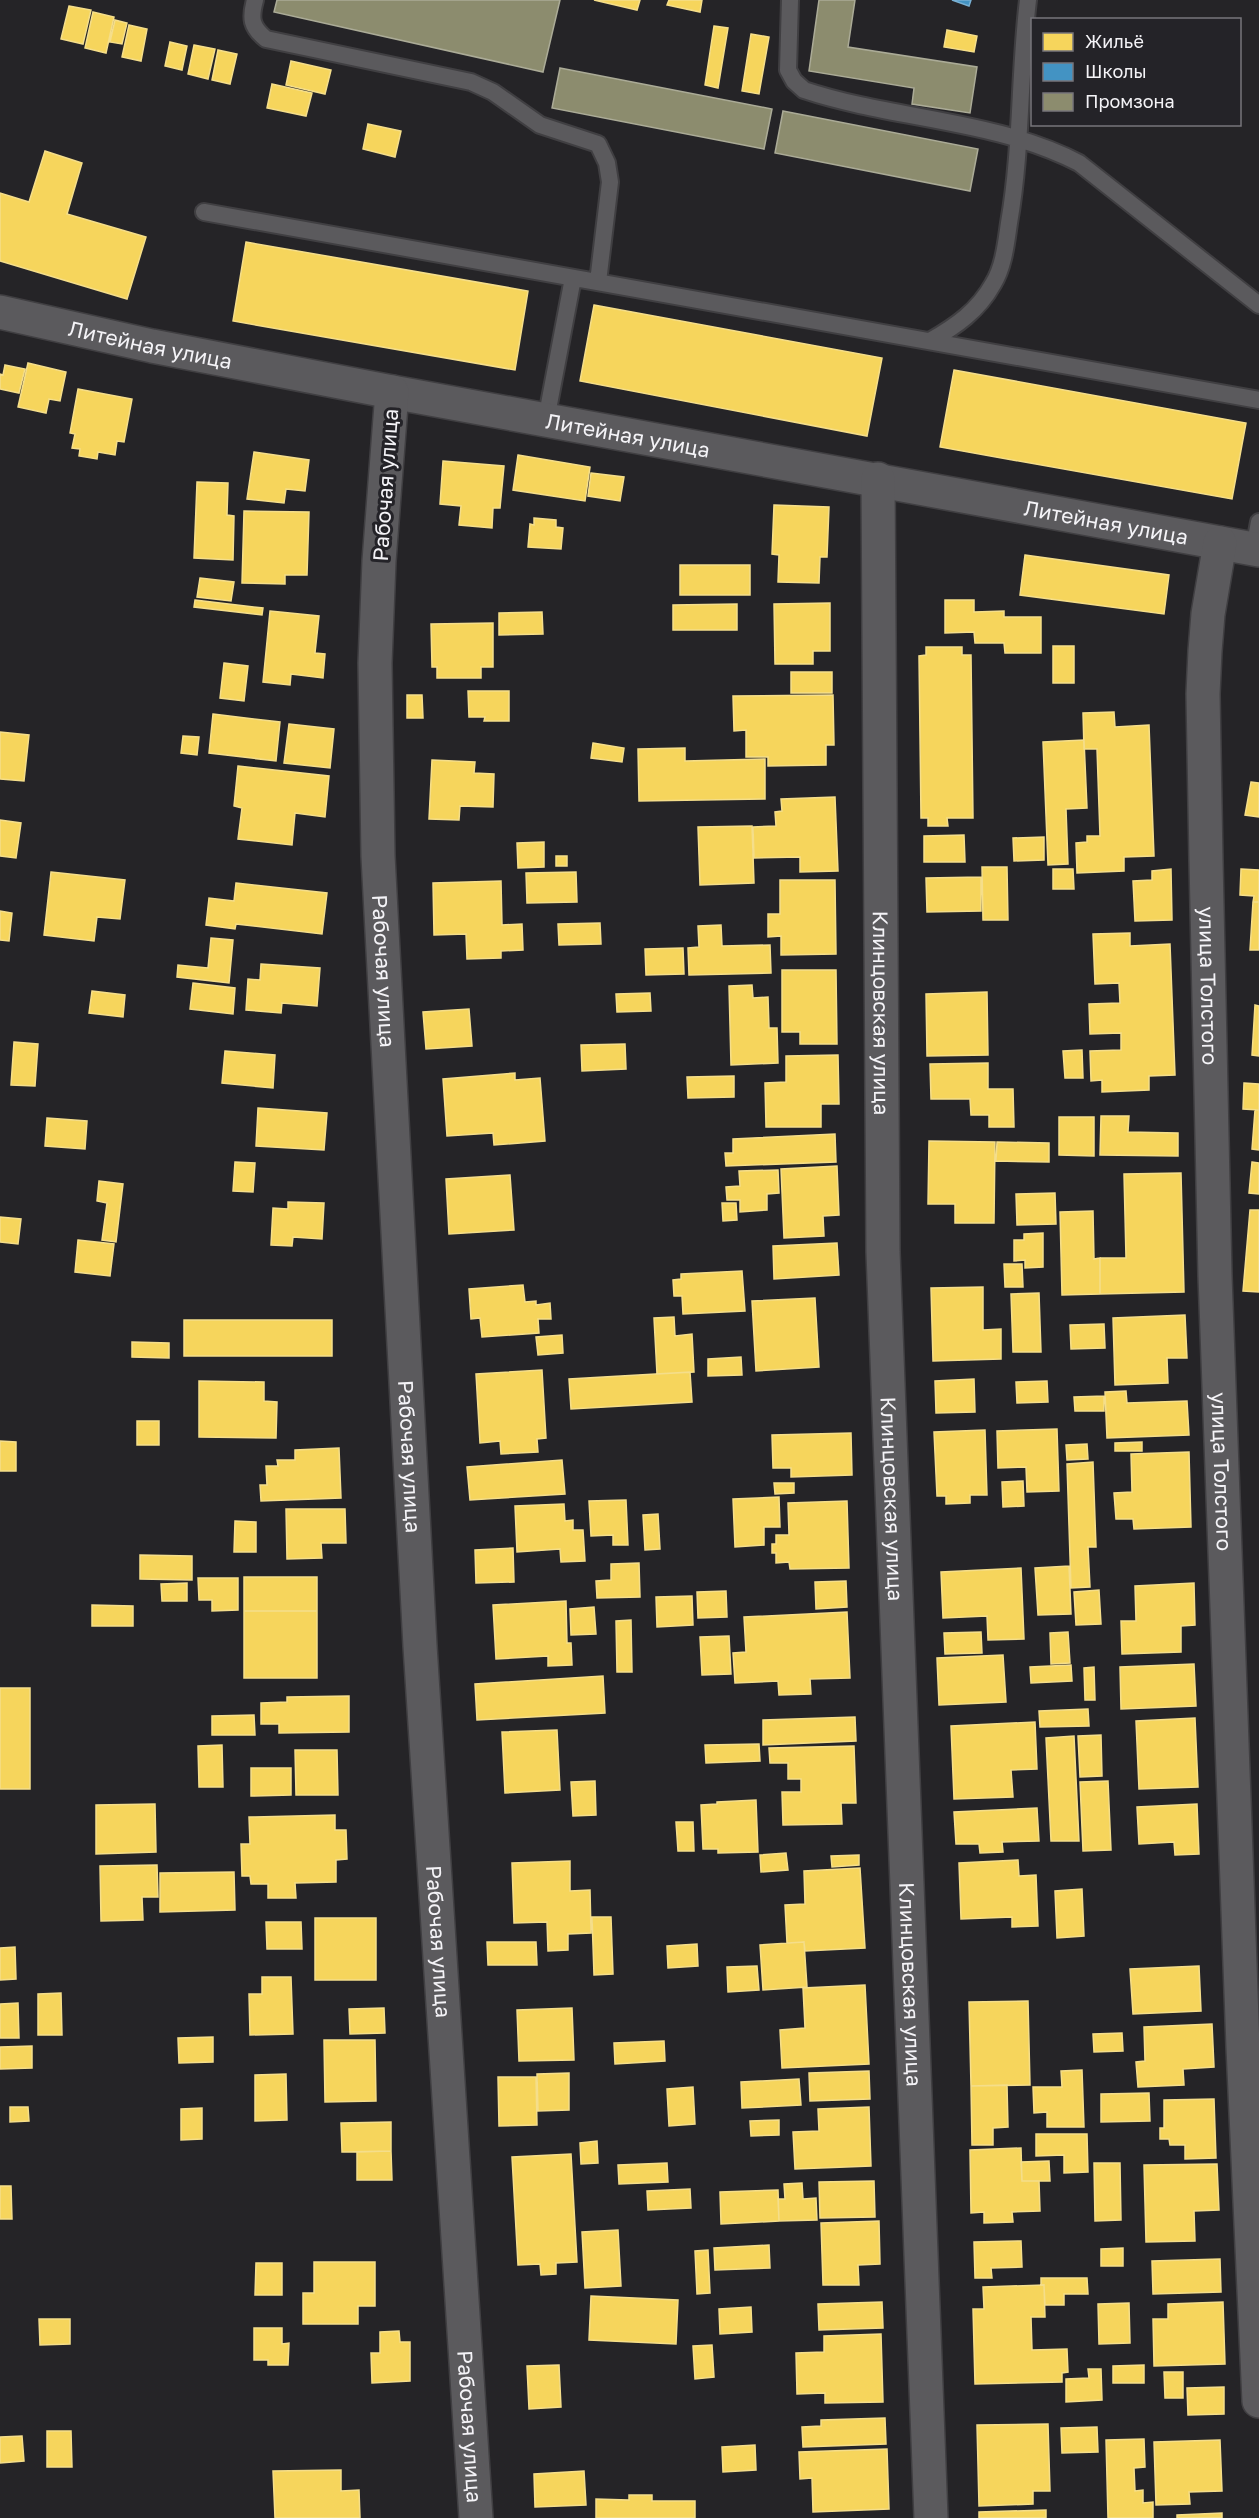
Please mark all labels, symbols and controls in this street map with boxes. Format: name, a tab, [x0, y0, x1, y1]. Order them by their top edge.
legend	[1031, 18, 1241, 126]
text: Жильё	[1085, 30, 1144, 52]
text: Школы	[1085, 60, 1147, 82]
text: Промзона	[1085, 90, 1175, 112]
street label: Литейная улица	[66, 315, 234, 374]
street label: Литейная улица	[544, 407, 712, 463]
street label: Рабочая улица	[367, 408, 403, 562]
street label: Литейная улица	[1022, 494, 1190, 550]
street label: Рабочая улица	[367, 894, 401, 1048]
street label: улица Толстого	[1194, 906, 1223, 1065]
street label: Клинцовская улица	[868, 911, 895, 1115]
street label: Рабочая улица	[393, 1379, 427, 1534]
street label: улица Толстого	[1206, 1392, 1238, 1551]
street label: Клинцовская улица	[875, 1396, 909, 1602]
street label: Рабочая улица	[421, 1864, 457, 2019]
street label: Клинцовская улица	[894, 1882, 928, 2087]
street label: Рабочая улица	[452, 2349, 488, 2504]

